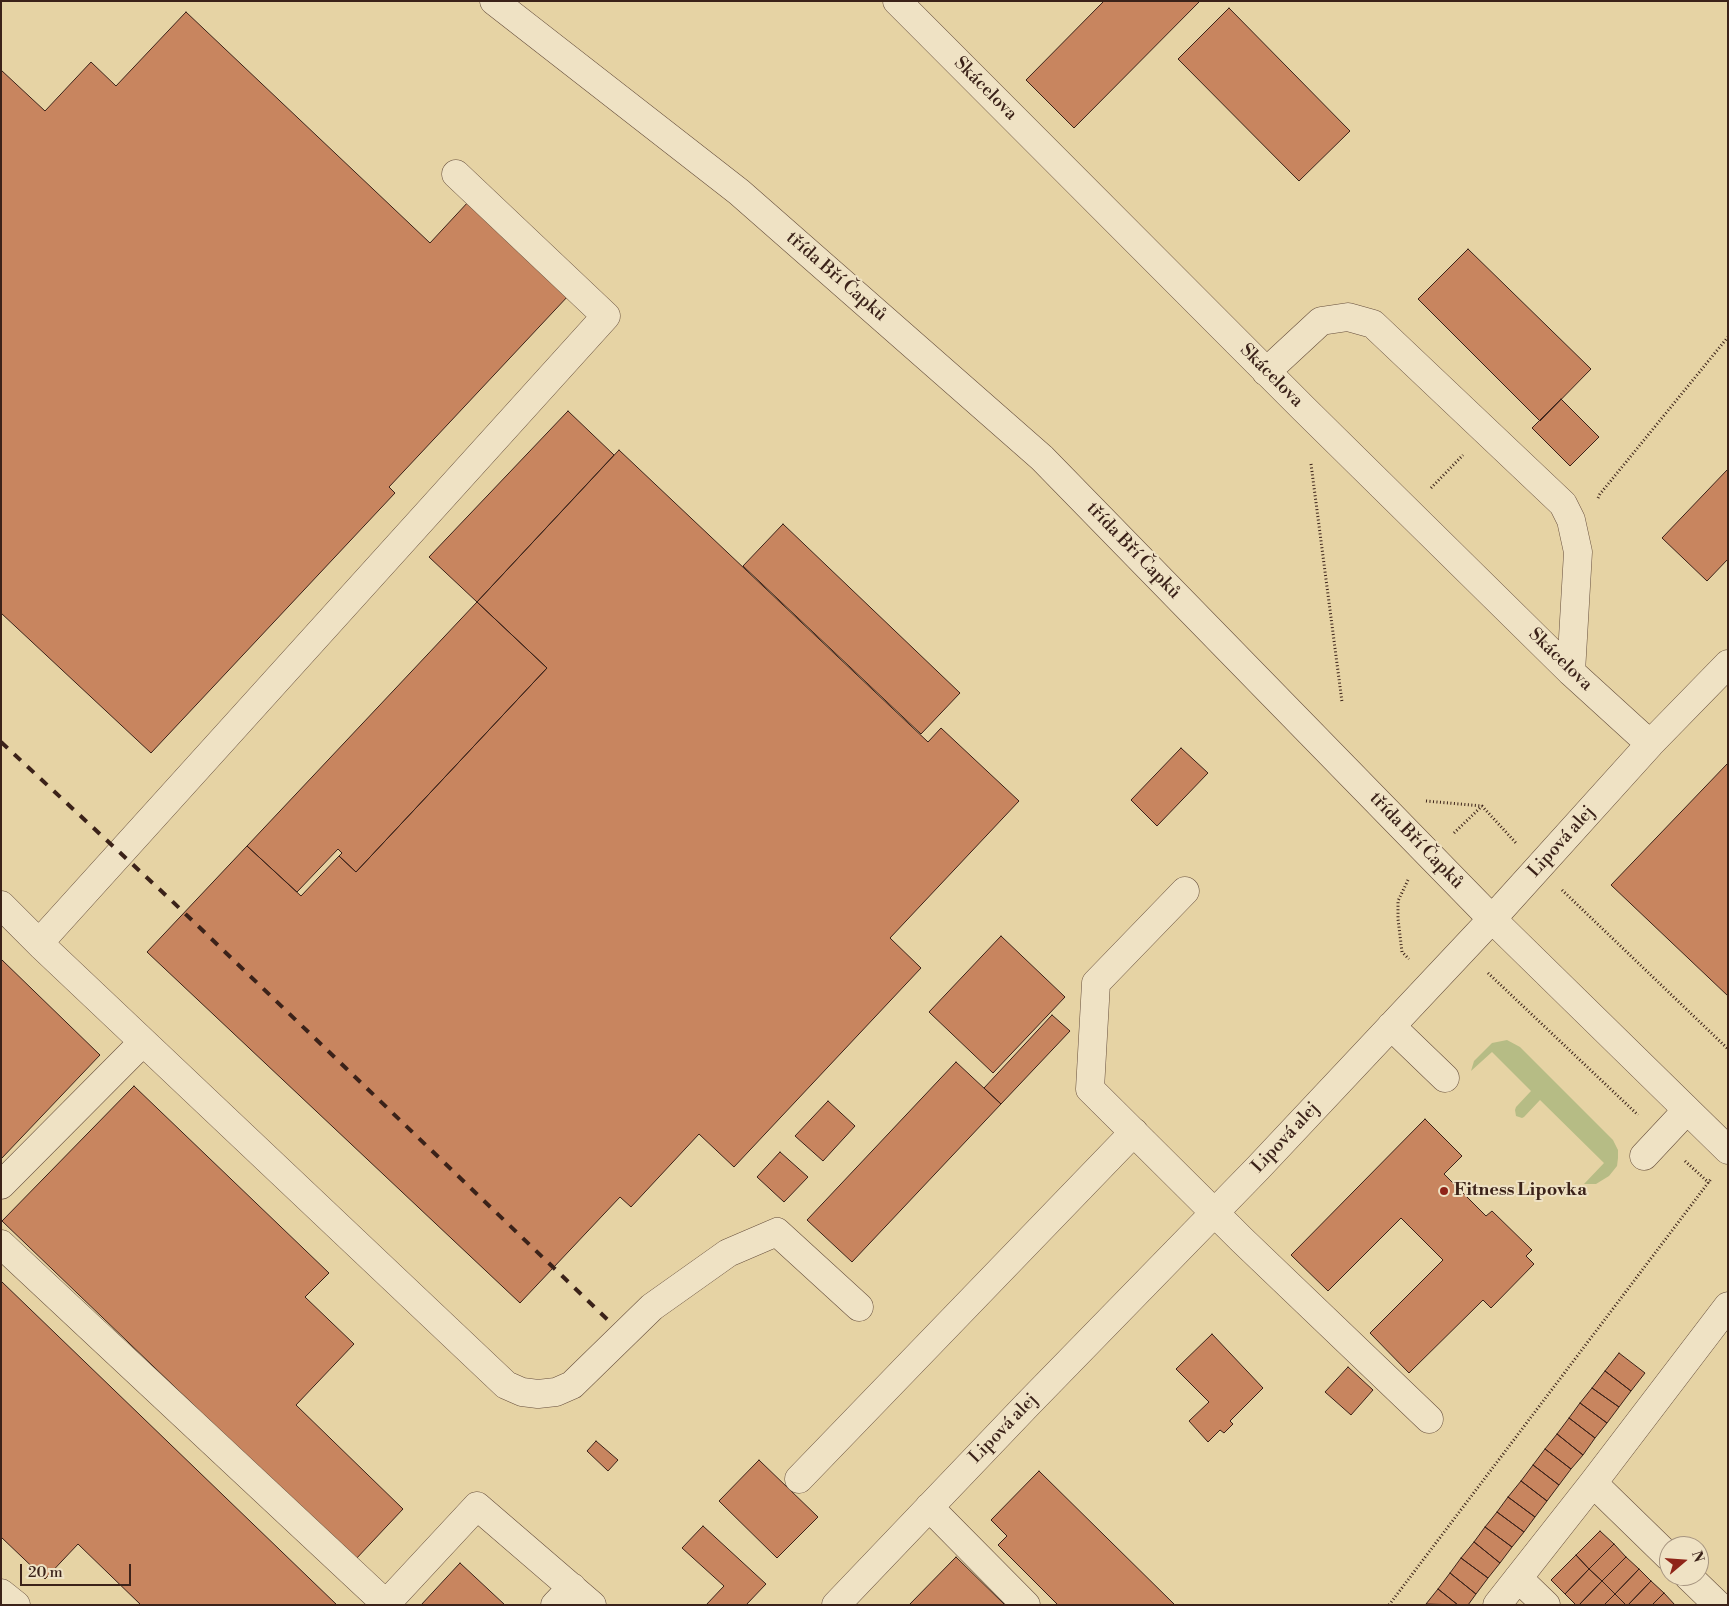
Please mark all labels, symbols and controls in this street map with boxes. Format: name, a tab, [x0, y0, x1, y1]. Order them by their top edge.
street label: Skácelova	[949, 53, 1021, 125]
street label: třída Bří Čapků	[781, 228, 891, 326]
street label: Skácelova	[1235, 340, 1307, 412]
street label: třída Bří Čapků	[1081, 498, 1185, 604]
street label: Skácelova	[1523, 624, 1597, 696]
street label: třída Bří Čapků	[1364, 788, 1468, 894]
street label: Lipová alej	[1524, 802, 1600, 882]
street label: Lipová alej	[1248, 1098, 1324, 1178]
place label: Fitness Lipovka	[1454, 1180, 1587, 1202]
marker: Fitness Lipovka	[1438, 1185, 1450, 1197]
street label: Lipová alej	[965, 1389, 1043, 1469]
north arrow	[1659, 1536, 1709, 1586]
text: N	[1687, 1549, 1708, 1565]
scale bar	[22, 1554, 134, 1586]
text: 20 m	[28, 1563, 63, 1582]

